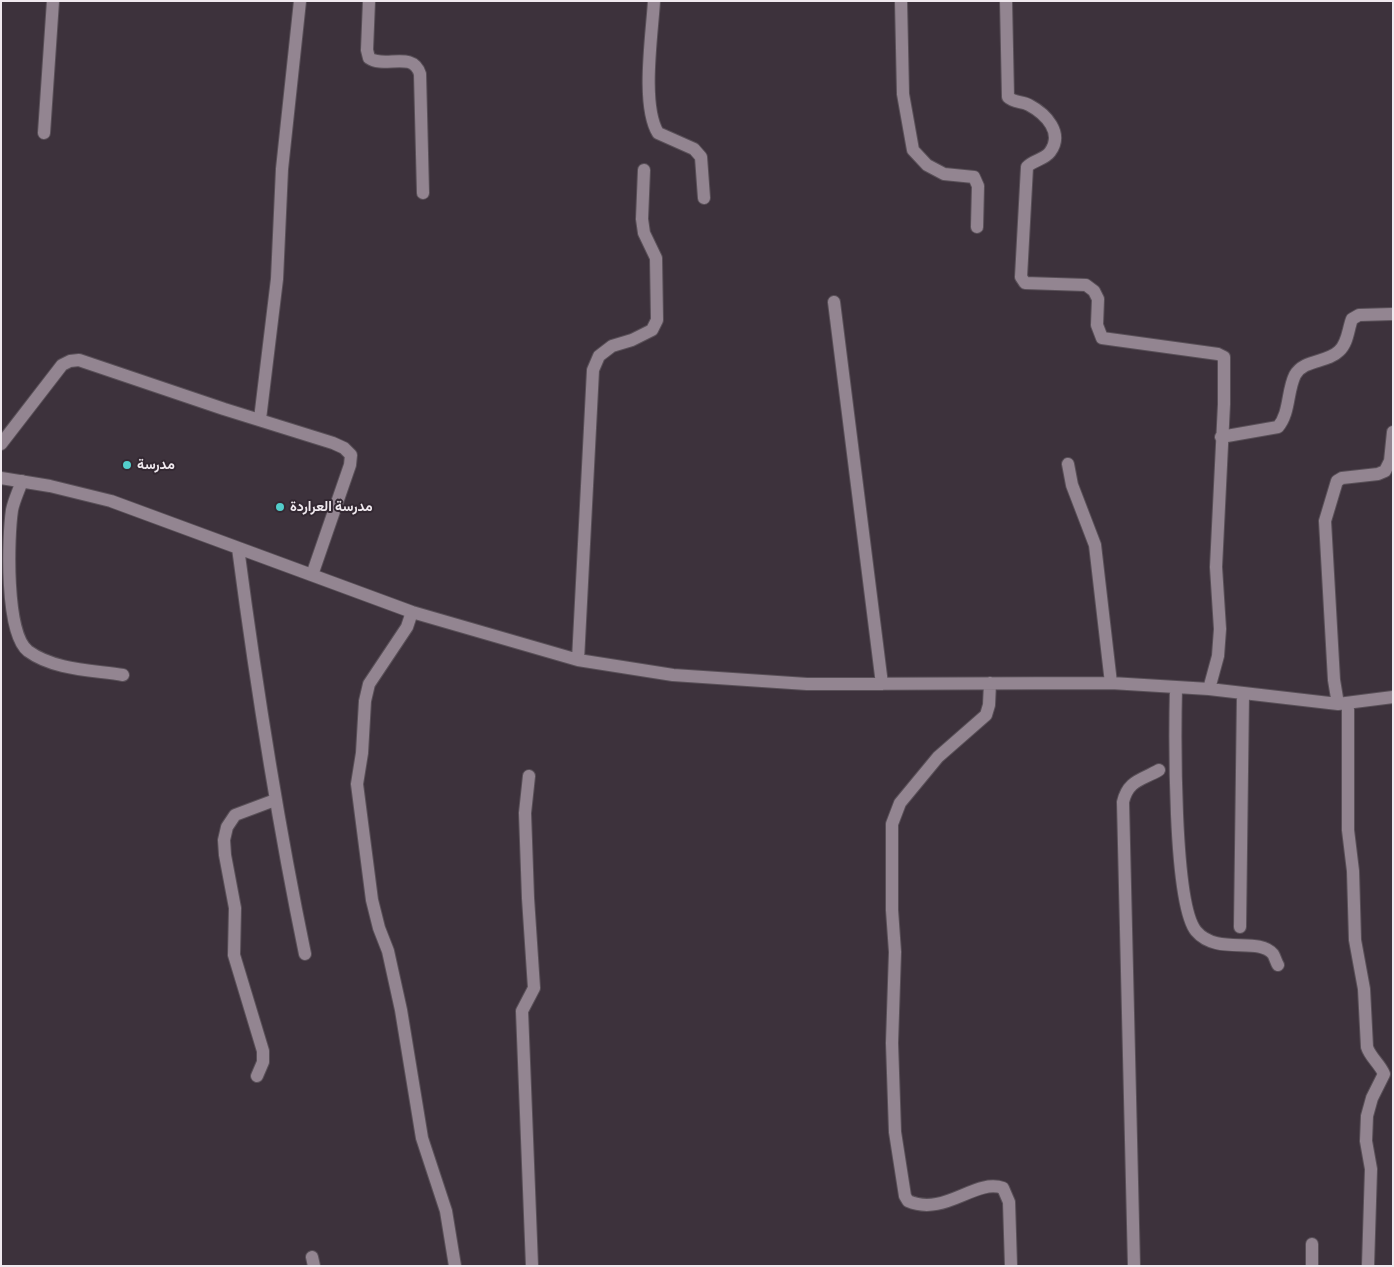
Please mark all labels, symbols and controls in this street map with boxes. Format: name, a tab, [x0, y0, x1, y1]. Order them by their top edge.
place label: مدرسة	[137, 457, 175, 473]
marker: مدرسة	[121, 459, 133, 471]
place label: مدرسة العراردة	[290, 499, 373, 515]
marker: مدرسة العراردة	[274, 501, 286, 513]

